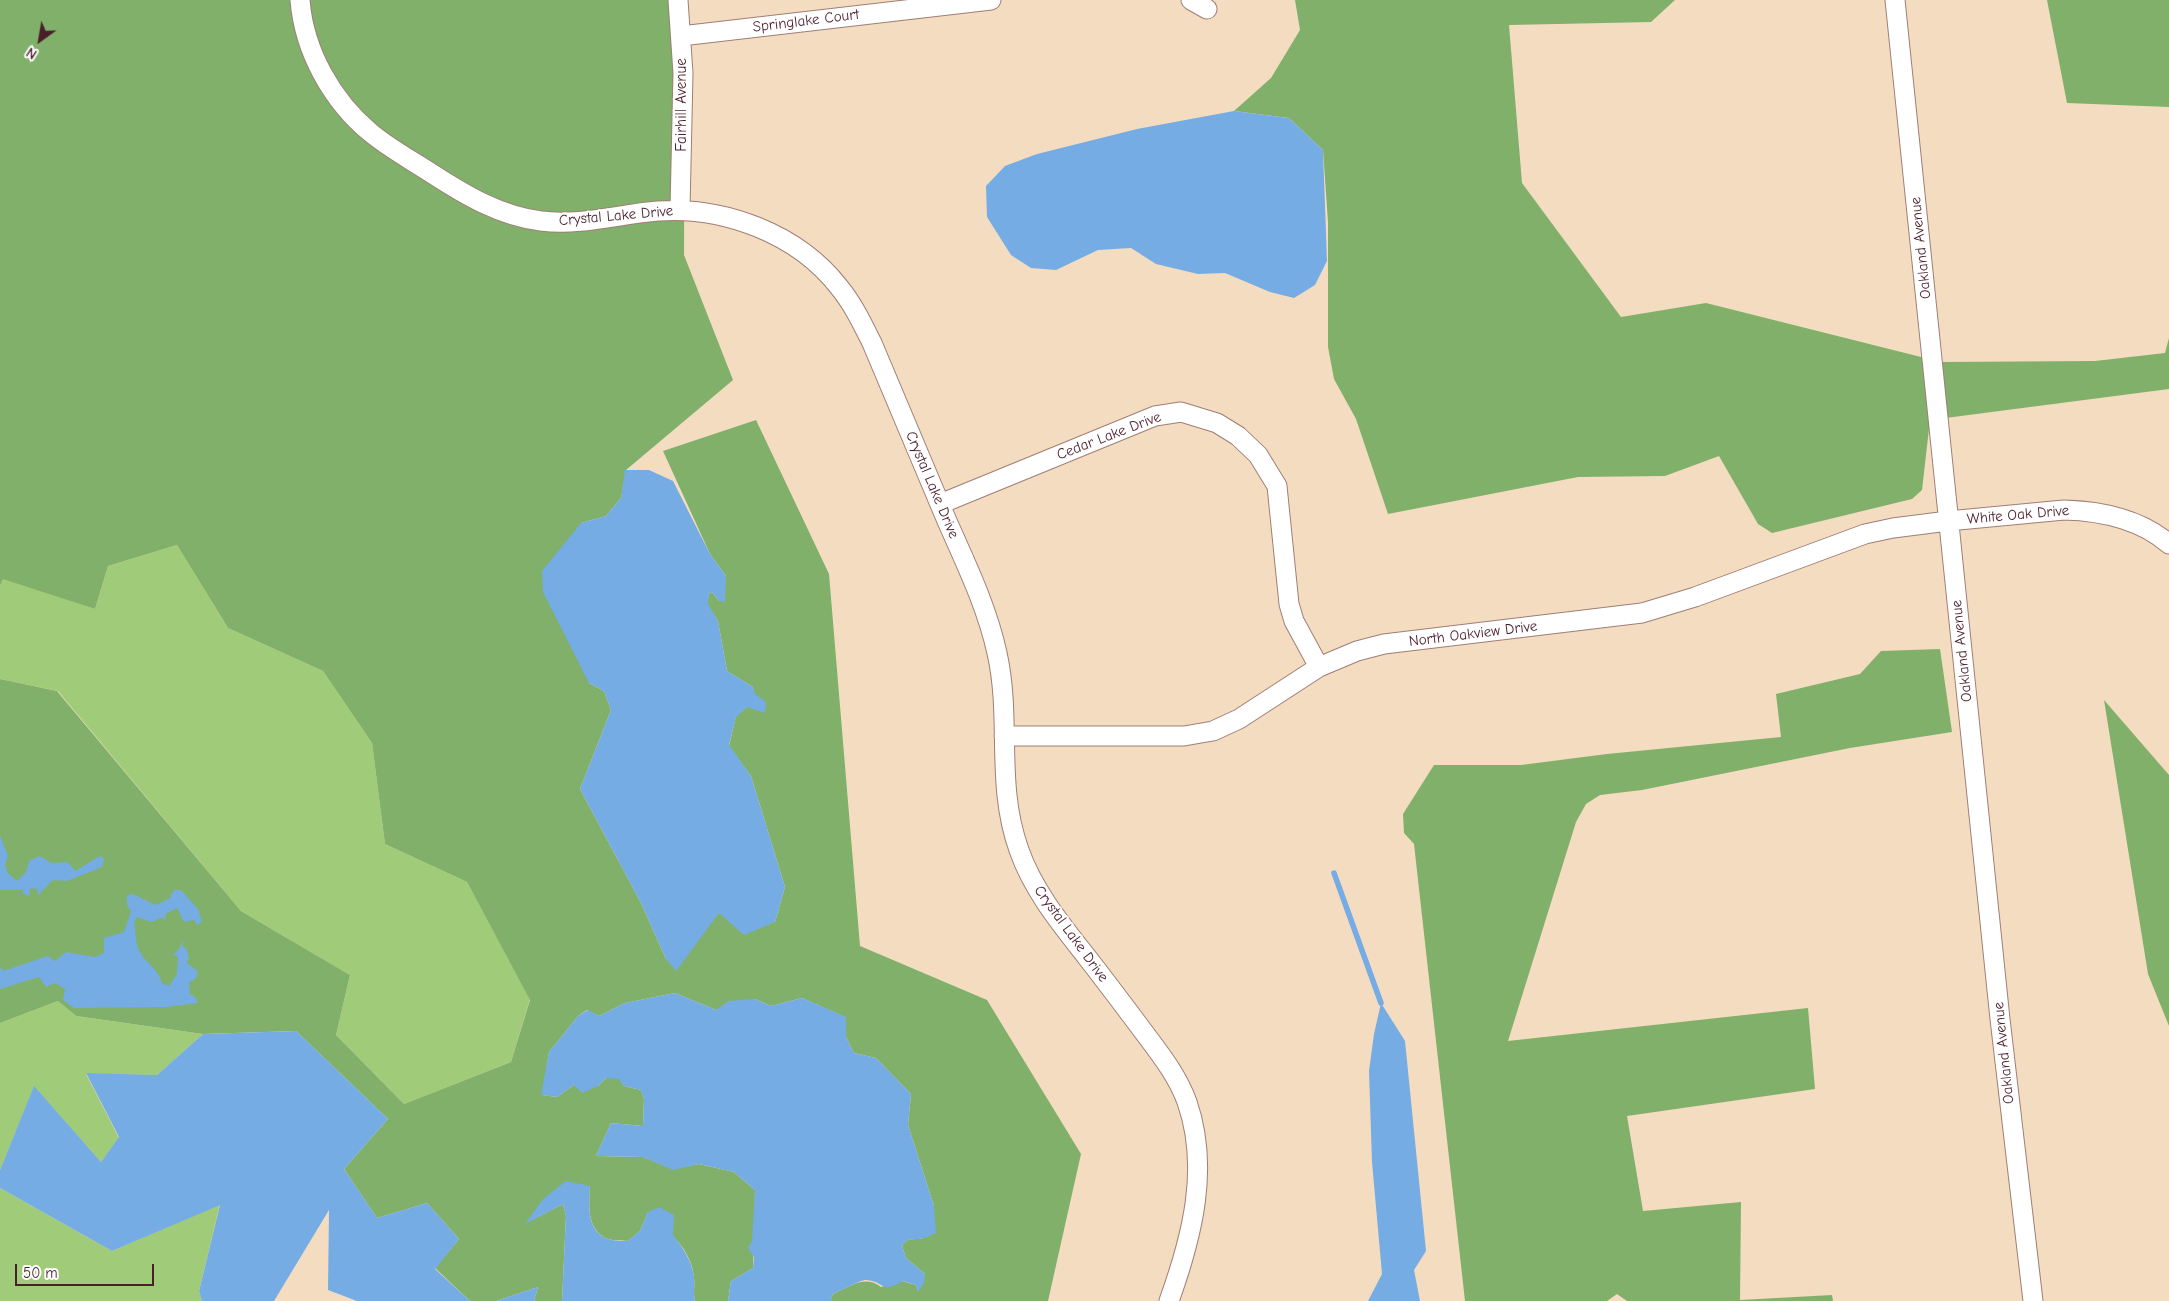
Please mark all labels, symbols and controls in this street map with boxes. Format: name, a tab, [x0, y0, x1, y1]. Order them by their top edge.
street label: Springlake Court	[752, 6, 860, 36]
north arrow	[15, 15, 65, 65]
text: N	[23, 44, 40, 63]
street label: Fairhill Avenue	[673, 58, 691, 152]
street label: Oakland Avenue	[1907, 196, 1935, 300]
street label: Crystal Lake Drive	[558, 202, 674, 230]
street label: Cedar Lake Drive	[1054, 408, 1164, 464]
street label: Crystal Lake Drive	[901, 429, 963, 541]
street label: White Oak Drive	[1966, 502, 2070, 528]
street label: Oakland Avenue	[1948, 599, 1976, 703]
street label: North Oakview Drive	[1408, 617, 1538, 651]
street label: Crystal Lake Drive	[1030, 882, 1112, 986]
street label: Oakland Avenue	[1990, 1001, 2018, 1105]
scale bar	[18, 1254, 156, 1286]
text: 50 m	[23, 1264, 58, 1282]

